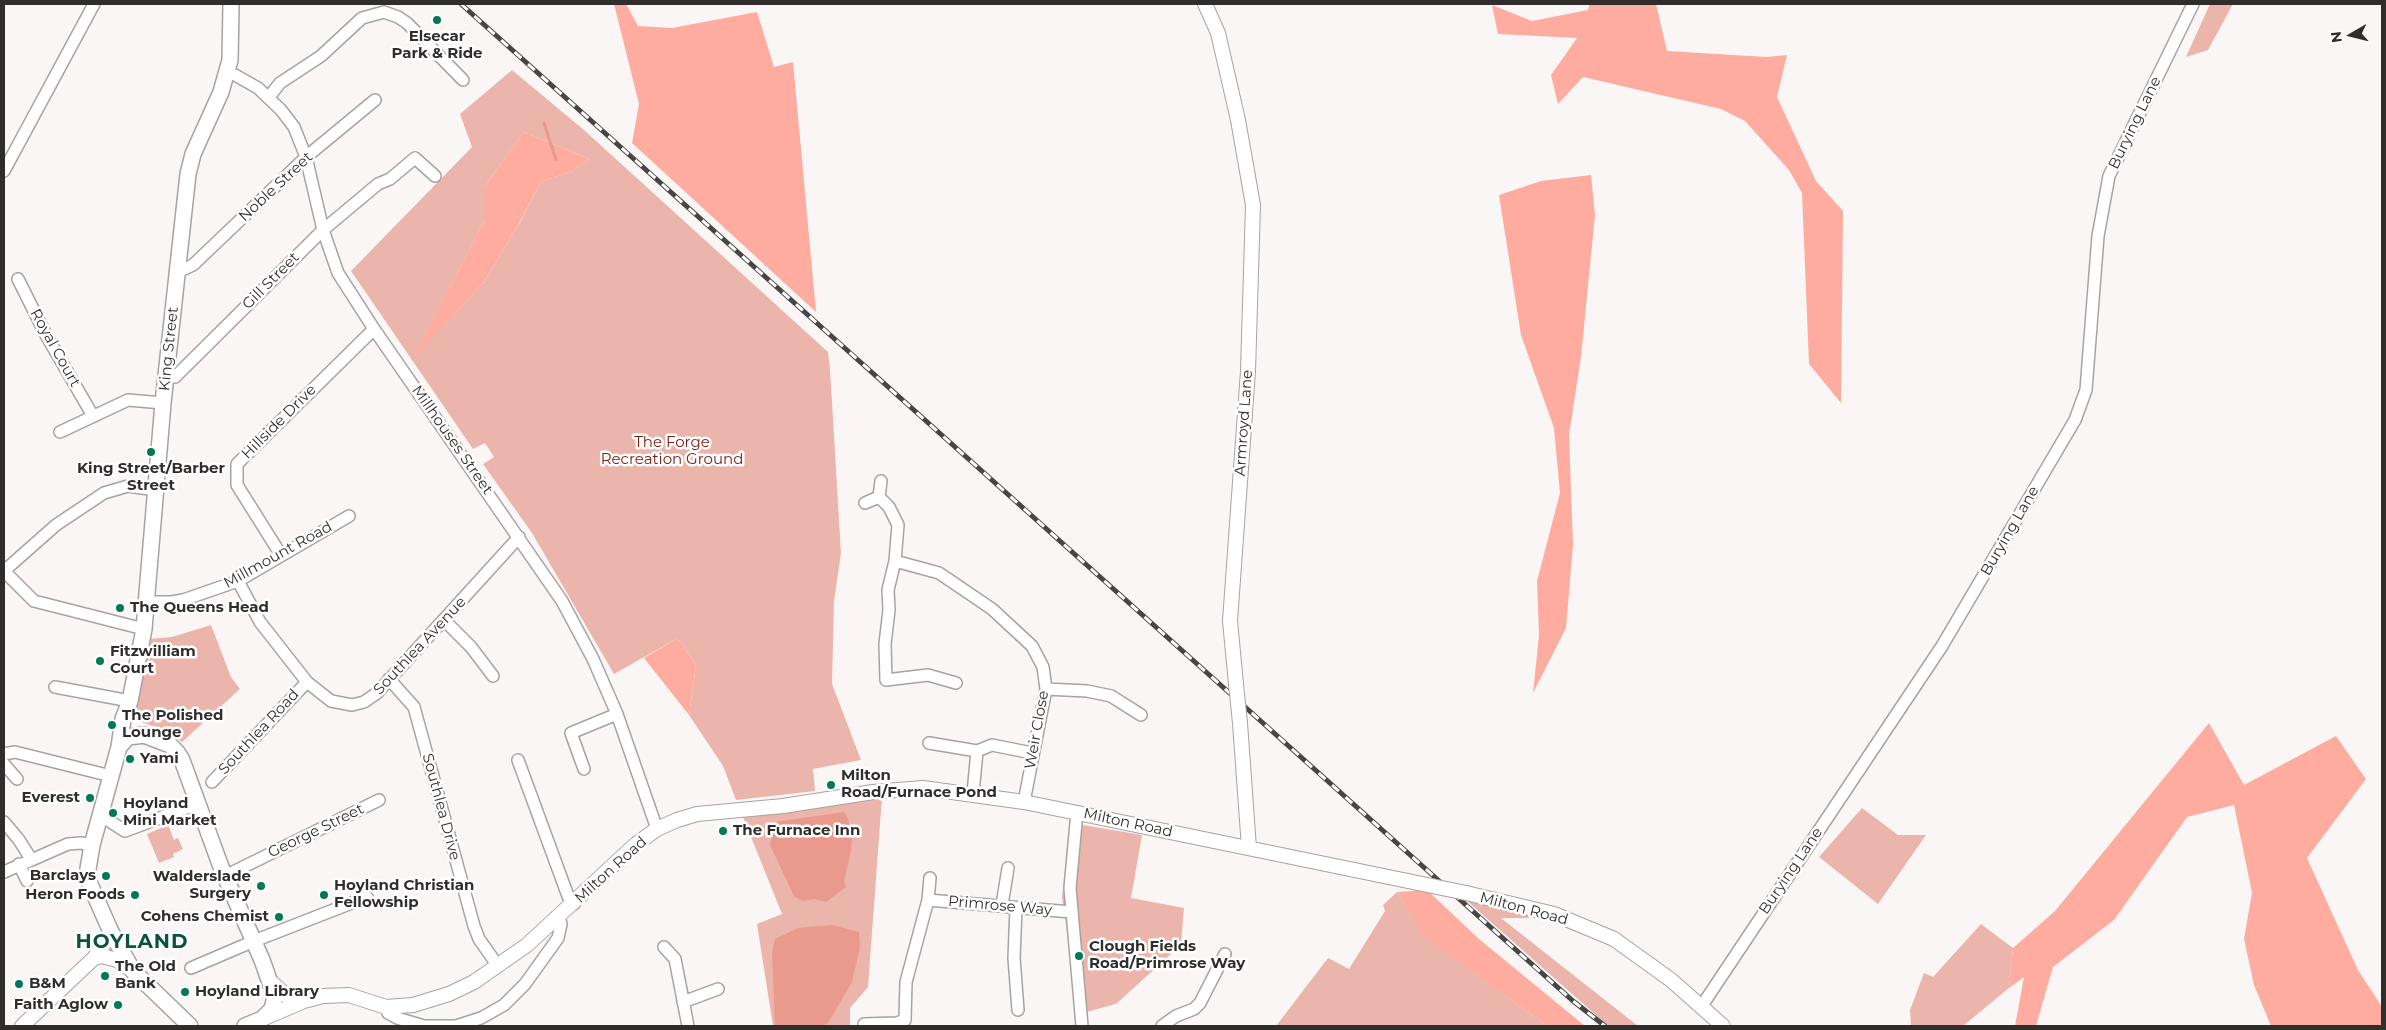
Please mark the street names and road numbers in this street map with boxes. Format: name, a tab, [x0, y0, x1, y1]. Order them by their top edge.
street label: Burying Lane	[2105, 74, 2165, 172]
street label: Noble Street	[235, 148, 317, 226]
street label: Gill Street	[239, 249, 303, 313]
street label: Royal Court	[26, 306, 84, 390]
street label: King Street	[156, 306, 182, 392]
street label: Armroyd Lane	[1231, 369, 1257, 477]
street label: Hillside Drive	[238, 381, 320, 463]
street label: Millhouses Street	[408, 382, 496, 498]
street label: Burying Lane	[1977, 483, 2043, 579]
street label: Millmount Road	[221, 518, 335, 592]
street label: Southlea Avenue	[370, 593, 470, 699]
street label: Southlea Road	[215, 686, 303, 778]
street label: Weir Close	[1021, 689, 1053, 771]
street label: Southlea Drive	[418, 752, 464, 862]
street label: George Street	[265, 800, 367, 862]
street label: Milton Road	[1082, 805, 1174, 841]
street label: Burying Lane	[1755, 824, 1827, 918]
street label: Milton Road	[571, 833, 651, 907]
street label: Milton Road	[1478, 889, 1570, 929]
street label: Primrose Way	[947, 892, 1053, 920]

